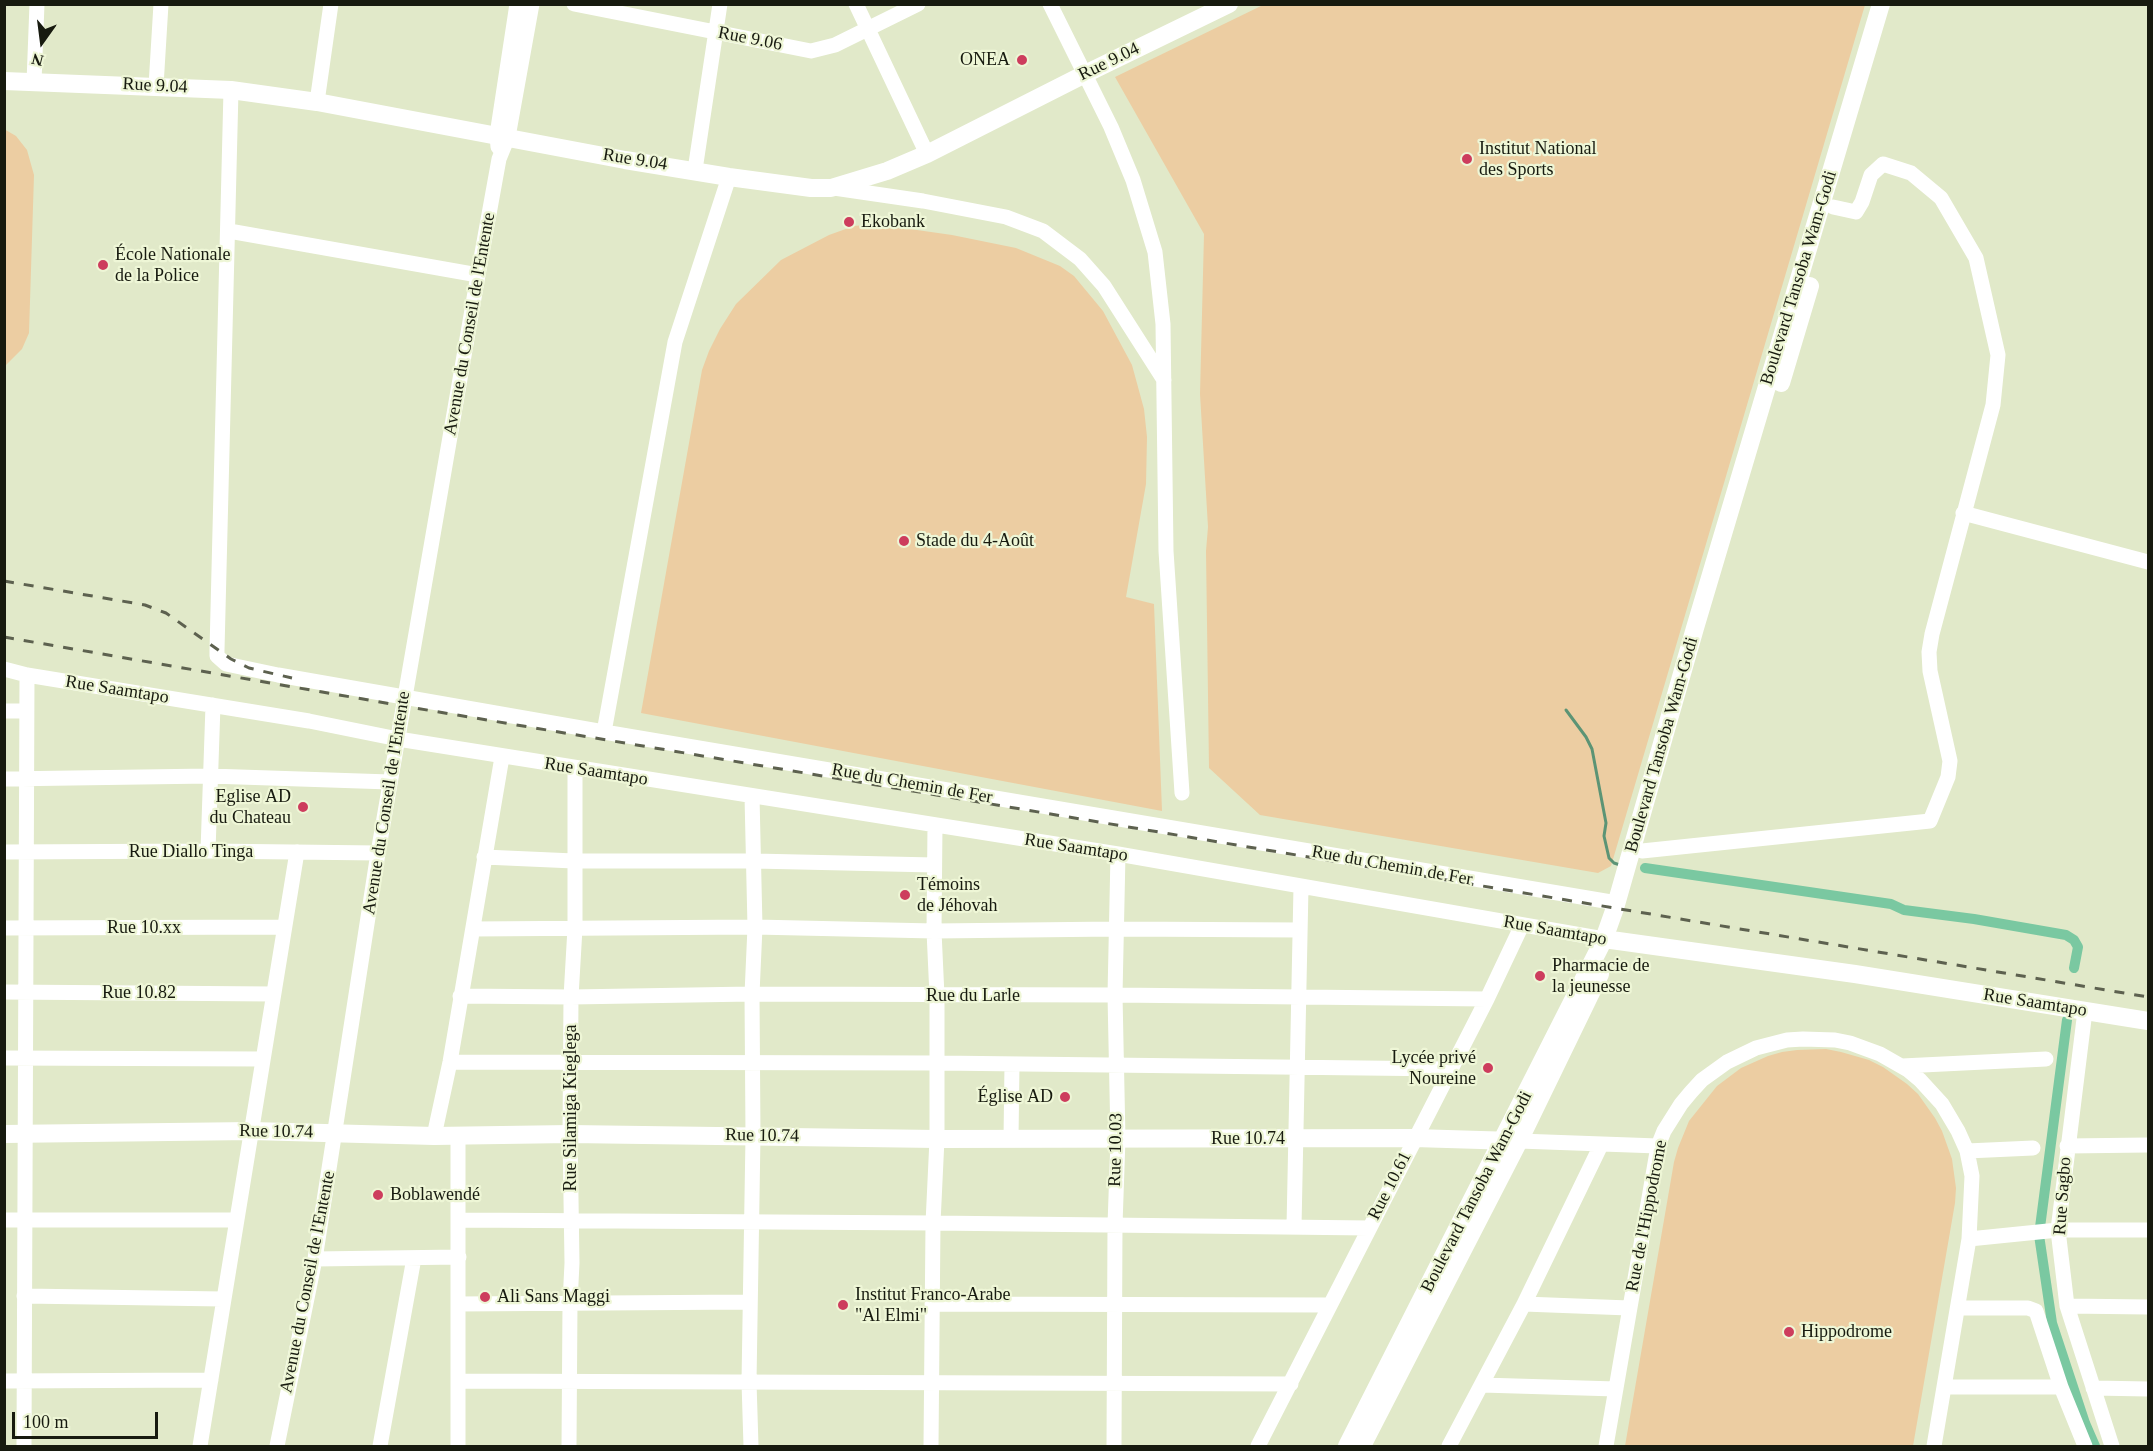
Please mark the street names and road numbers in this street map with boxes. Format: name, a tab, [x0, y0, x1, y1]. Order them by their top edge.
street label: Rue 9.06	[716, 22, 784, 56]
street label: Rue 9.04	[1075, 38, 1143, 86]
street label: Rue 9.04	[122, 74, 188, 98]
street label: Rue 9.04	[601, 144, 669, 176]
street label: Boulevard Tansoba Wam-Godi	[1756, 168, 1842, 388]
street label: Avenue du Conseil de l'Entente	[440, 211, 500, 437]
street label: Boulevard Tansoba Wam-Godi	[1621, 635, 1703, 855]
street label: Rue Saamtapo	[64, 671, 170, 709]
street label: Avenue du Conseil de l'Entente	[359, 690, 415, 916]
street label: Rue Saamtapo	[543, 753, 649, 791]
street label: Rue du Chemin de Fer	[830, 759, 994, 809]
street label: Rue Saamtapo	[1023, 829, 1129, 867]
street label: Rue Diallo Tinga	[129, 841, 253, 863]
street label: Rue du Chemin de Fer	[1310, 841, 1474, 891]
street label: Rue Saamtapo	[1502, 911, 1608, 951]
street label: Rue 10.xx	[107, 917, 181, 939]
street label: Rue 10.82	[102, 982, 176, 1004]
street label: Rue Saamtapo	[1982, 984, 2088, 1022]
street label: Rue du Larle	[926, 985, 1020, 1007]
street label: Rue Silamiga Kieglega	[560, 1025, 582, 1191]
street label: Boulevard Tansoba Wam-Godi	[1417, 1088, 1537, 1296]
street label: Rue 10.03	[1105, 1113, 1127, 1187]
street label: Rue 10.74	[239, 1121, 313, 1143]
street label: Rue 10.74	[725, 1125, 799, 1147]
street label: Rue 10.74	[1211, 1128, 1285, 1150]
street label: Rue de l'Hippodrome	[1622, 1138, 1672, 1294]
street label: Rue 10.61	[1364, 1148, 1416, 1224]
street label: Rue Sagbo	[2049, 1156, 2077, 1236]
street label: Avenue du Conseil de l'Entente	[276, 1169, 340, 1395]

